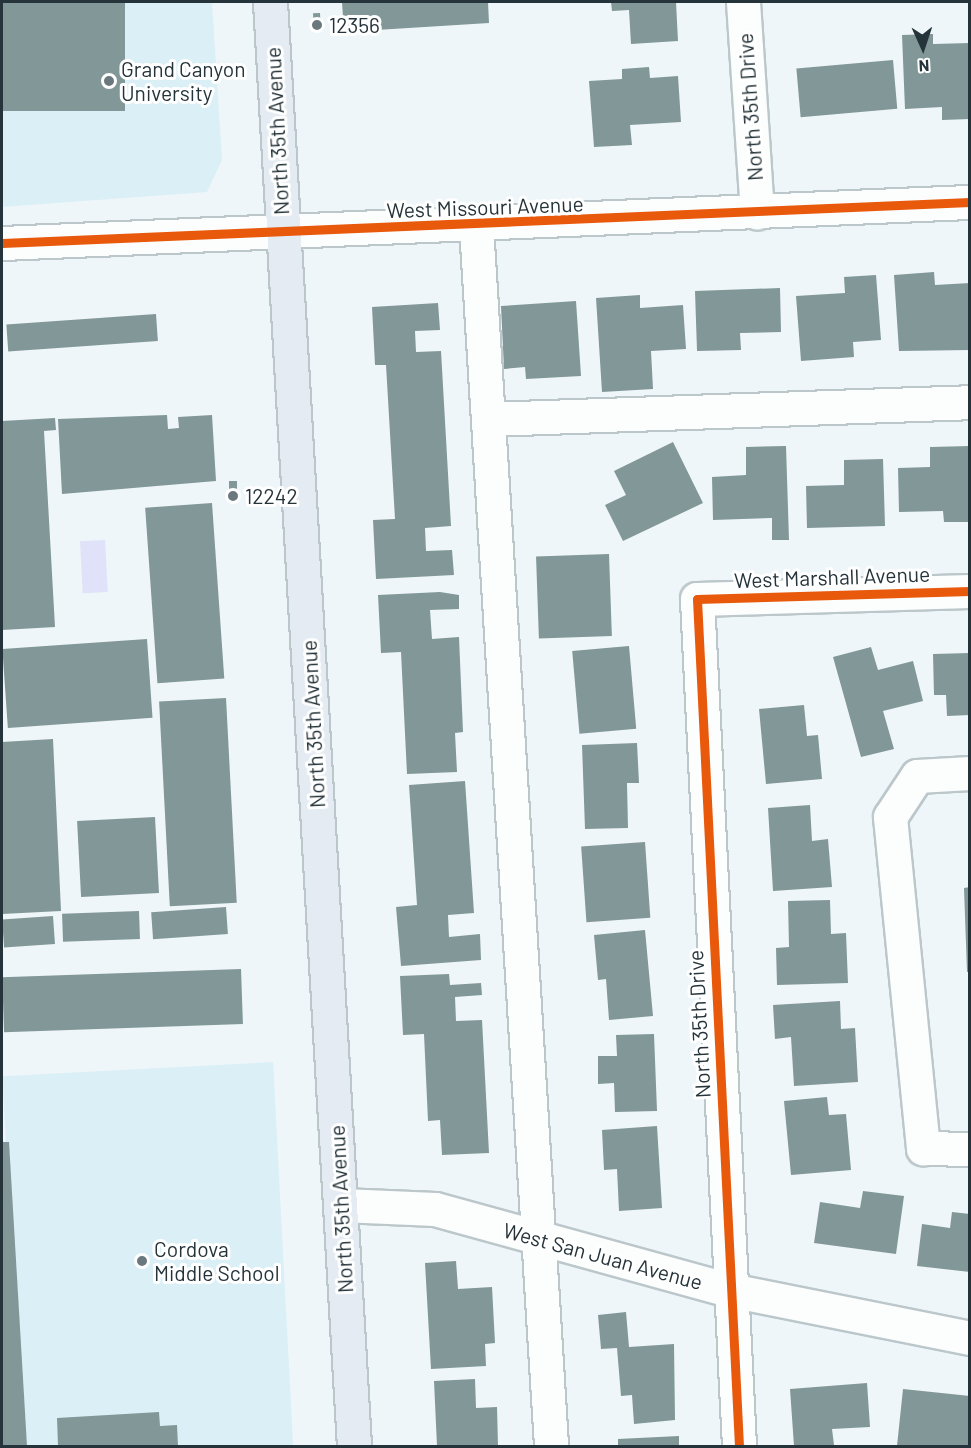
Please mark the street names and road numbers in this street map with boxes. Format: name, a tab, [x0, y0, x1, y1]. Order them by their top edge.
street label: North 35th Drive	[732, 32, 768, 182]
street label: North 35th Avenue	[260, 46, 294, 216]
street label: West Missouri Avenue	[386, 191, 584, 223]
street label: West Marshall Avenue	[733, 561, 931, 593]
street label: North 35th Avenue	[296, 639, 330, 809]
street label: North 35th Drive	[683, 949, 715, 1099]
street label: North 35th Avenue	[324, 1124, 358, 1294]
street label: West San Juan Avenue	[501, 1217, 705, 1295]

